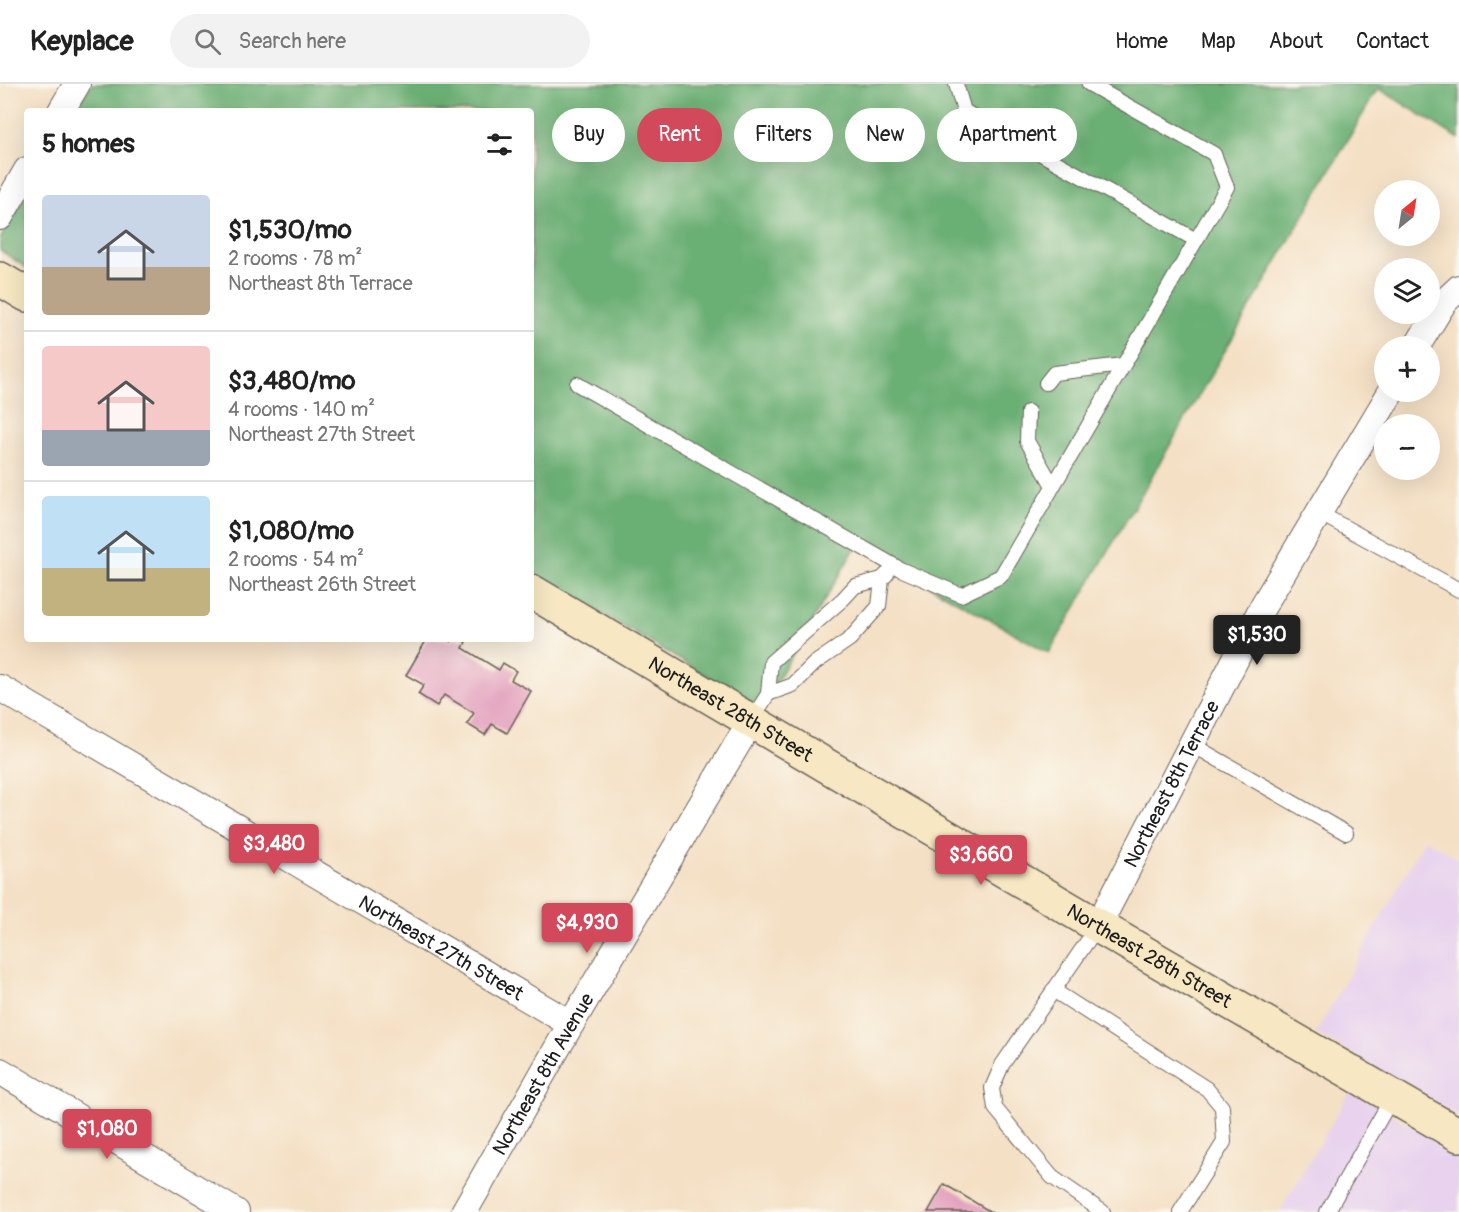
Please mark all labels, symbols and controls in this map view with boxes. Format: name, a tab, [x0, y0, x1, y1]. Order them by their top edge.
search box	[170, 14, 590, 68]
text: Keyplace	[30, 24, 134, 59]
icon: search	[191, 25, 224, 58]
text: Search here	[239, 27, 346, 55]
text: Home	[1115, 28, 1168, 55]
text: Map	[1201, 28, 1236, 55]
text: About	[1269, 28, 1323, 55]
text: Contact	[1356, 28, 1429, 55]
chip: Buy	[552, 108, 625, 162]
chip: Rent	[637, 108, 722, 162]
chip: Filters	[734, 108, 833, 162]
chip: New	[845, 108, 925, 162]
chip: Apartment	[937, 108, 1077, 162]
text: 5 homes	[42, 128, 135, 160]
icon: filters	[483, 128, 516, 161]
north arrow	[1374, 180, 1440, 246]
map controls	[1374, 180, 1440, 480]
text: $1,530/mo	[228, 214, 352, 246]
icon: home	[90, 219, 162, 291]
text: 2 rooms · 78 m²	[228, 246, 362, 271]
button: layers	[1374, 258, 1440, 324]
text: Northeast 8th Terrace	[228, 271, 413, 296]
button: +	[1374, 336, 1440, 402]
text: $3,480/mo	[228, 365, 356, 397]
icon: home	[90, 370, 162, 442]
text: 4 rooms · 140 m²	[228, 397, 375, 422]
button: −	[1374, 414, 1440, 480]
text: Northeast 27th Street	[228, 422, 415, 447]
text: $1,080/mo	[228, 515, 354, 547]
icon: home	[90, 520, 162, 592]
text: 2 rooms · 54 m²	[228, 547, 364, 572]
text: Northeast 26th Street	[228, 572, 416, 597]
pin: $1,530	[1208, 615, 1306, 666]
text: $1,530	[1227, 622, 1287, 647]
street label: Northeast 28th Street	[644, 651, 818, 768]
street label: Northeast 8th Terrace	[1118, 696, 1225, 872]
pin: $3,480	[225, 824, 323, 875]
text: $3,480	[243, 831, 305, 856]
pin: $3,660	[932, 835, 1030, 886]
text: $3,660	[949, 842, 1013, 867]
street label: Northeast 27th Street	[354, 889, 529, 1006]
street label: Northeast 28th Street	[1062, 898, 1237, 1014]
pin: $4,930	[538, 903, 636, 954]
text: $4,930	[556, 910, 618, 935]
street label: Northeast 8th Avenue	[487, 988, 599, 1159]
pin: $1,080	[58, 1109, 156, 1160]
text: $1,080	[76, 1116, 138, 1141]

